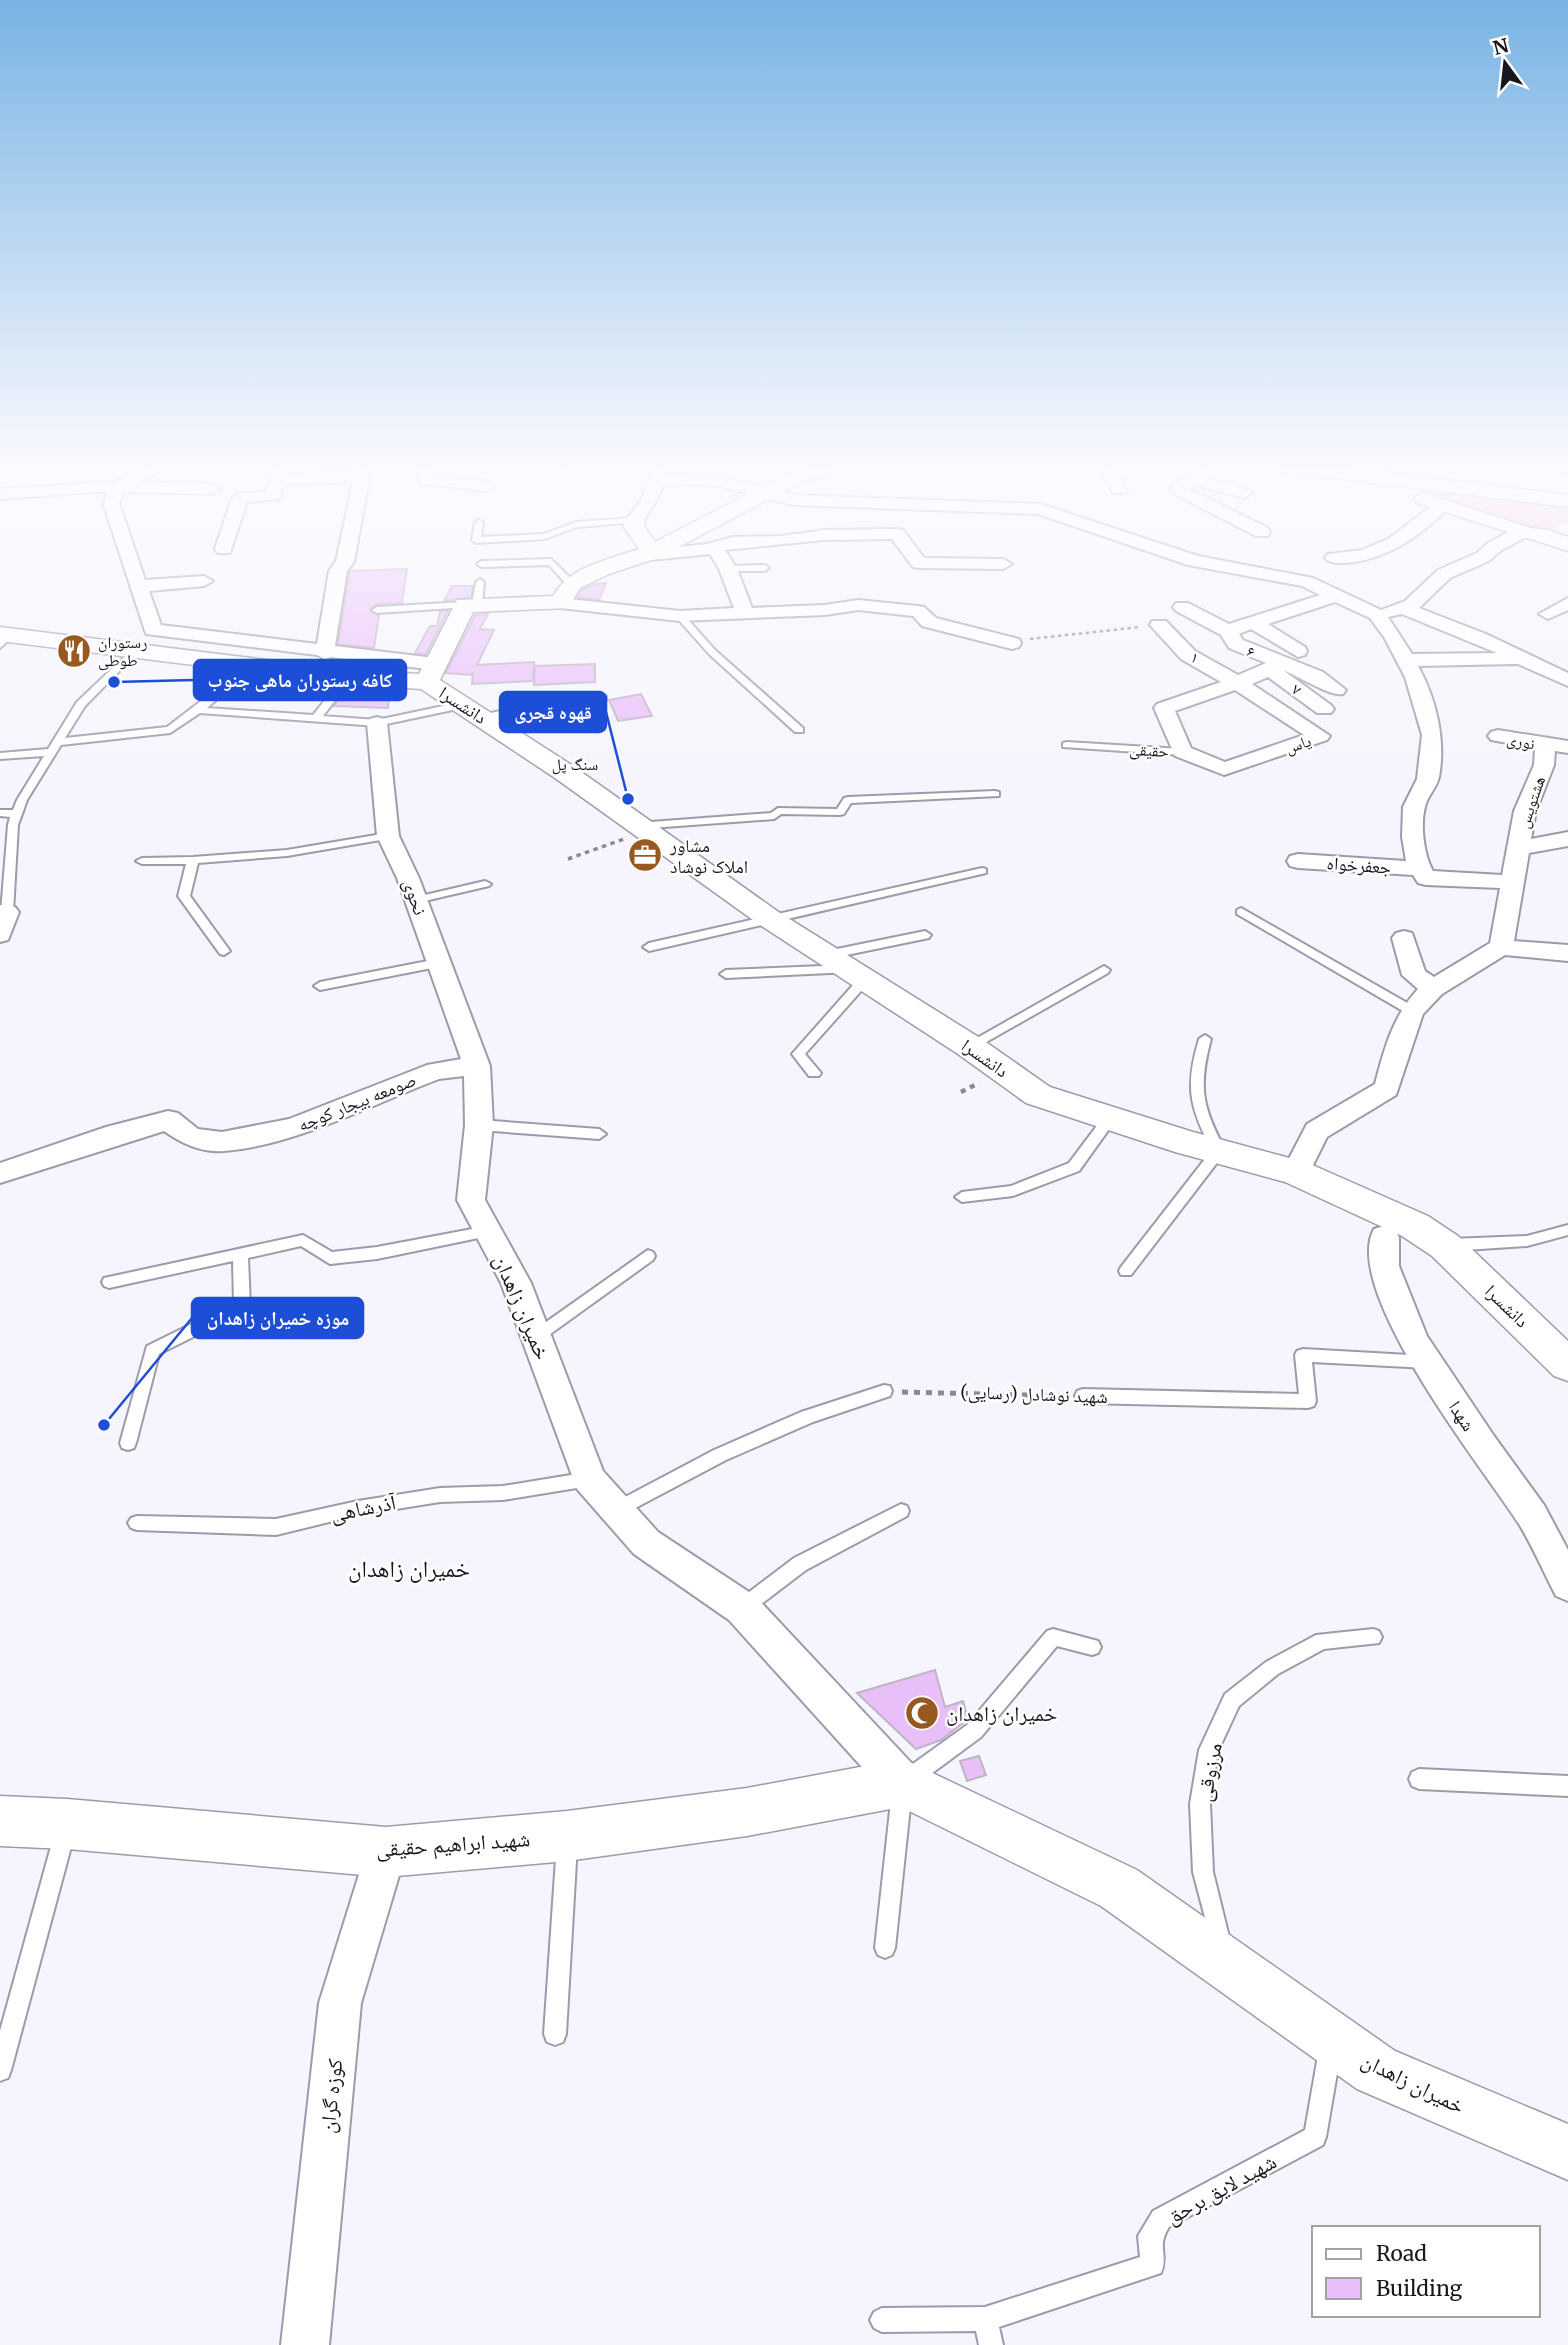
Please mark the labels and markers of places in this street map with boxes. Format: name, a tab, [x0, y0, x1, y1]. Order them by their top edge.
restaurant icon: رستوران طوطی	[55, 632, 93, 670]
place label: رستوران طوطی	[98, 632, 147, 671]
callout: کافه رستوران ماهی جنوب	[194, 660, 406, 700]
callout: قهوه قجری	[500, 692, 606, 732]
place label: مشاور املاک نوشاد	[669, 834, 748, 878]
office icon: مشاور املاک نوشاد	[626, 836, 664, 874]
callout: موزه خمیران زاهدان	[192, 1298, 363, 1338]
mosque icon: خمیران زاهدان	[903, 1694, 941, 1732]
place label: خمیران زاهدان	[946, 1700, 1057, 1727]

